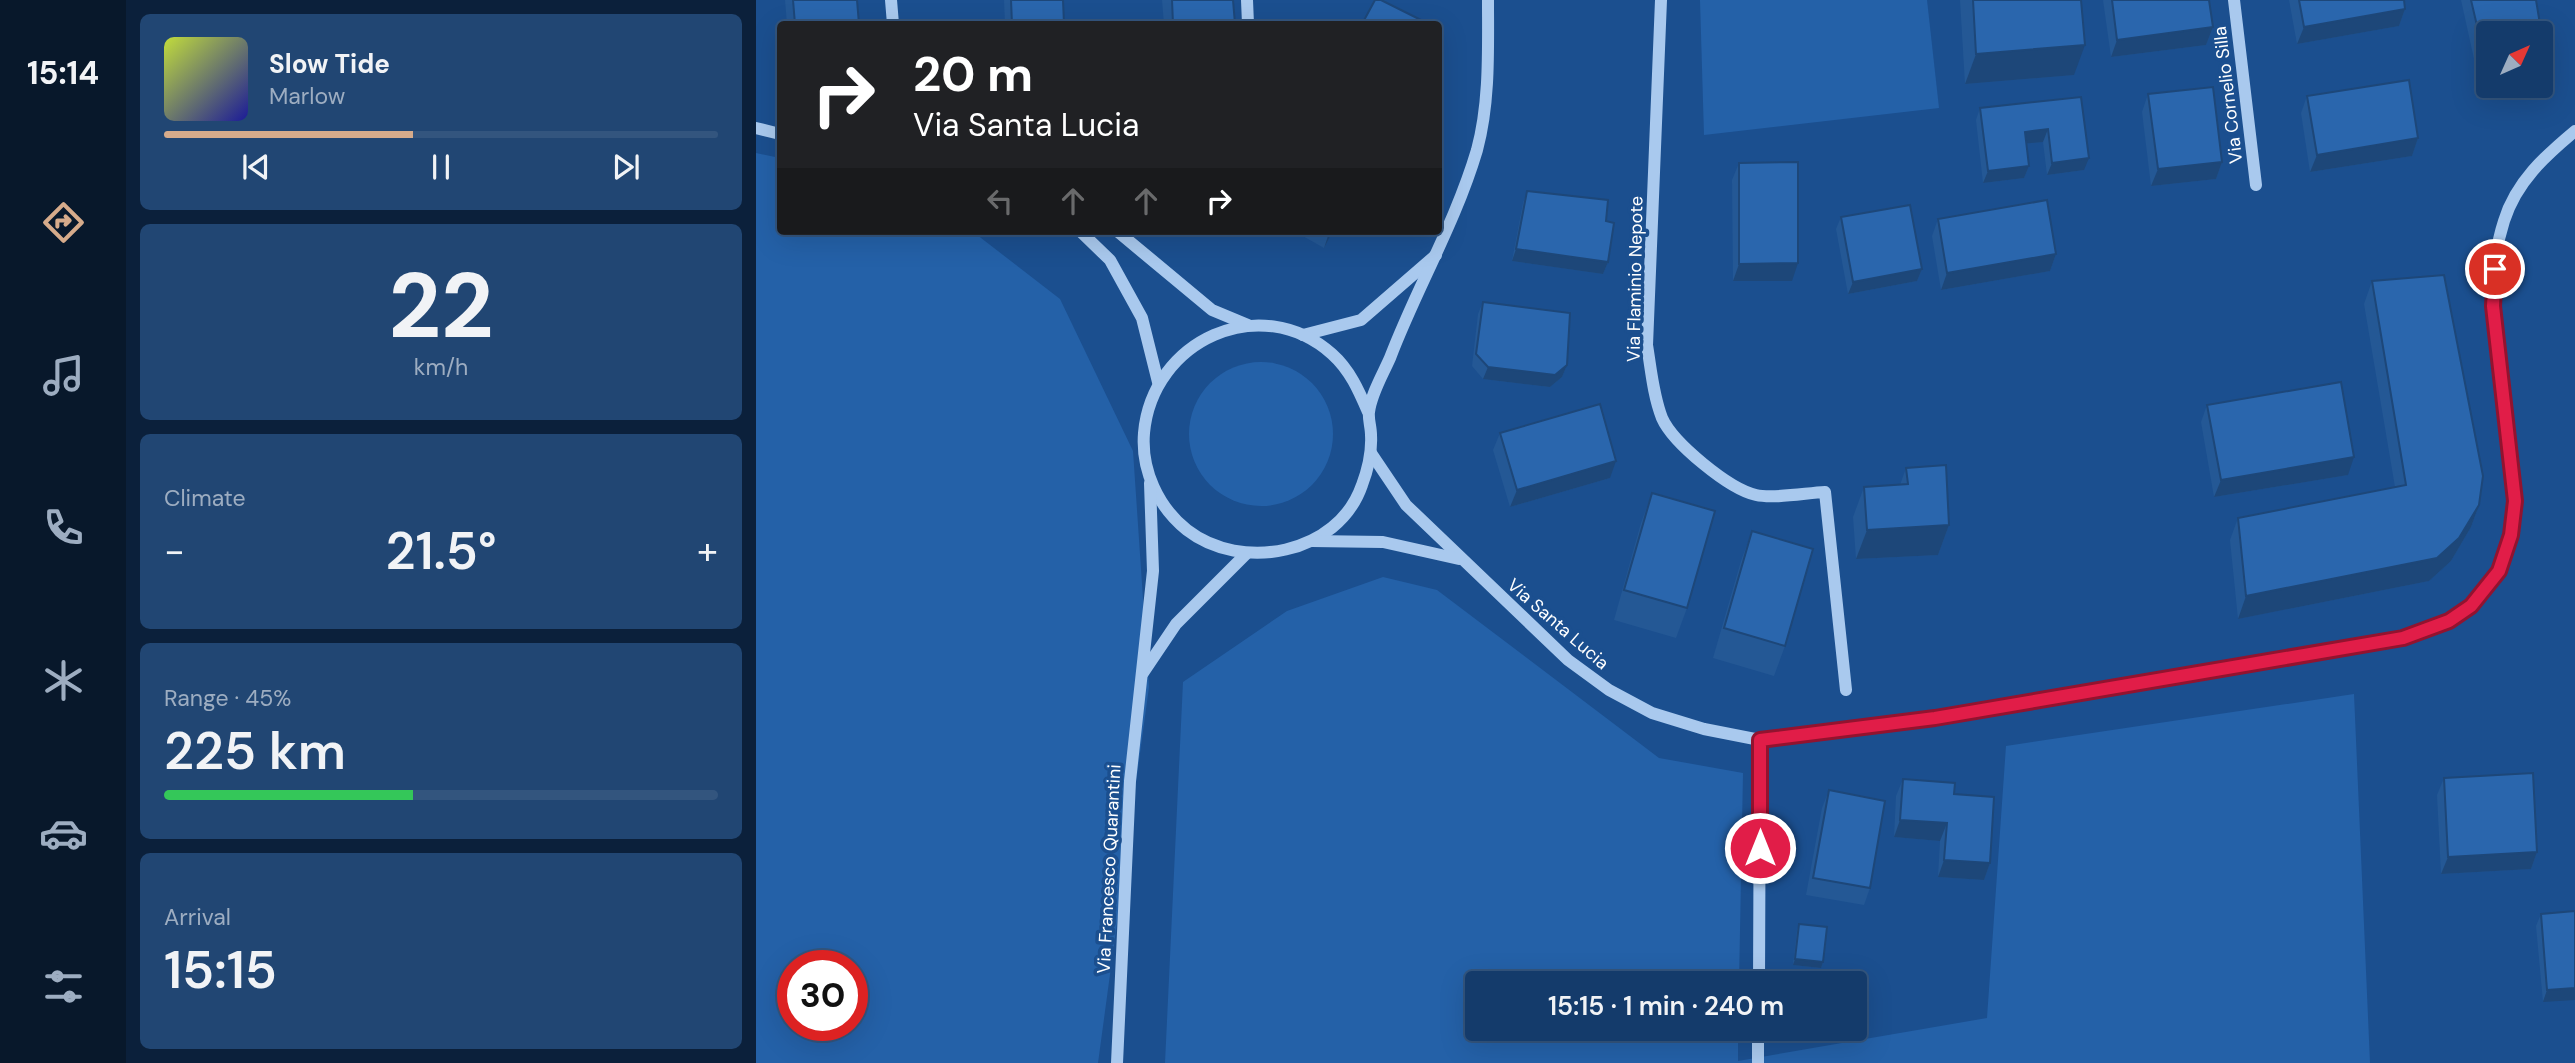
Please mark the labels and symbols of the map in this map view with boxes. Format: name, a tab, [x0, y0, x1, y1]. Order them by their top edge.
north arrow	[2476, 21, 2553, 98]
street label: Via Cornelio Silla	[2208, 25, 2248, 165]
street label: Via Flaminio Nepote	[1622, 196, 1648, 362]
pin	[2465, 239, 2525, 299]
street label: Via Santa Lucia	[1502, 573, 1614, 675]
street label: Via Francesco Quarantini	[1092, 764, 1126, 974]
position arrow	[1723, 811, 1797, 885]
speed limit sign: 30	[777, 950, 868, 1041]

